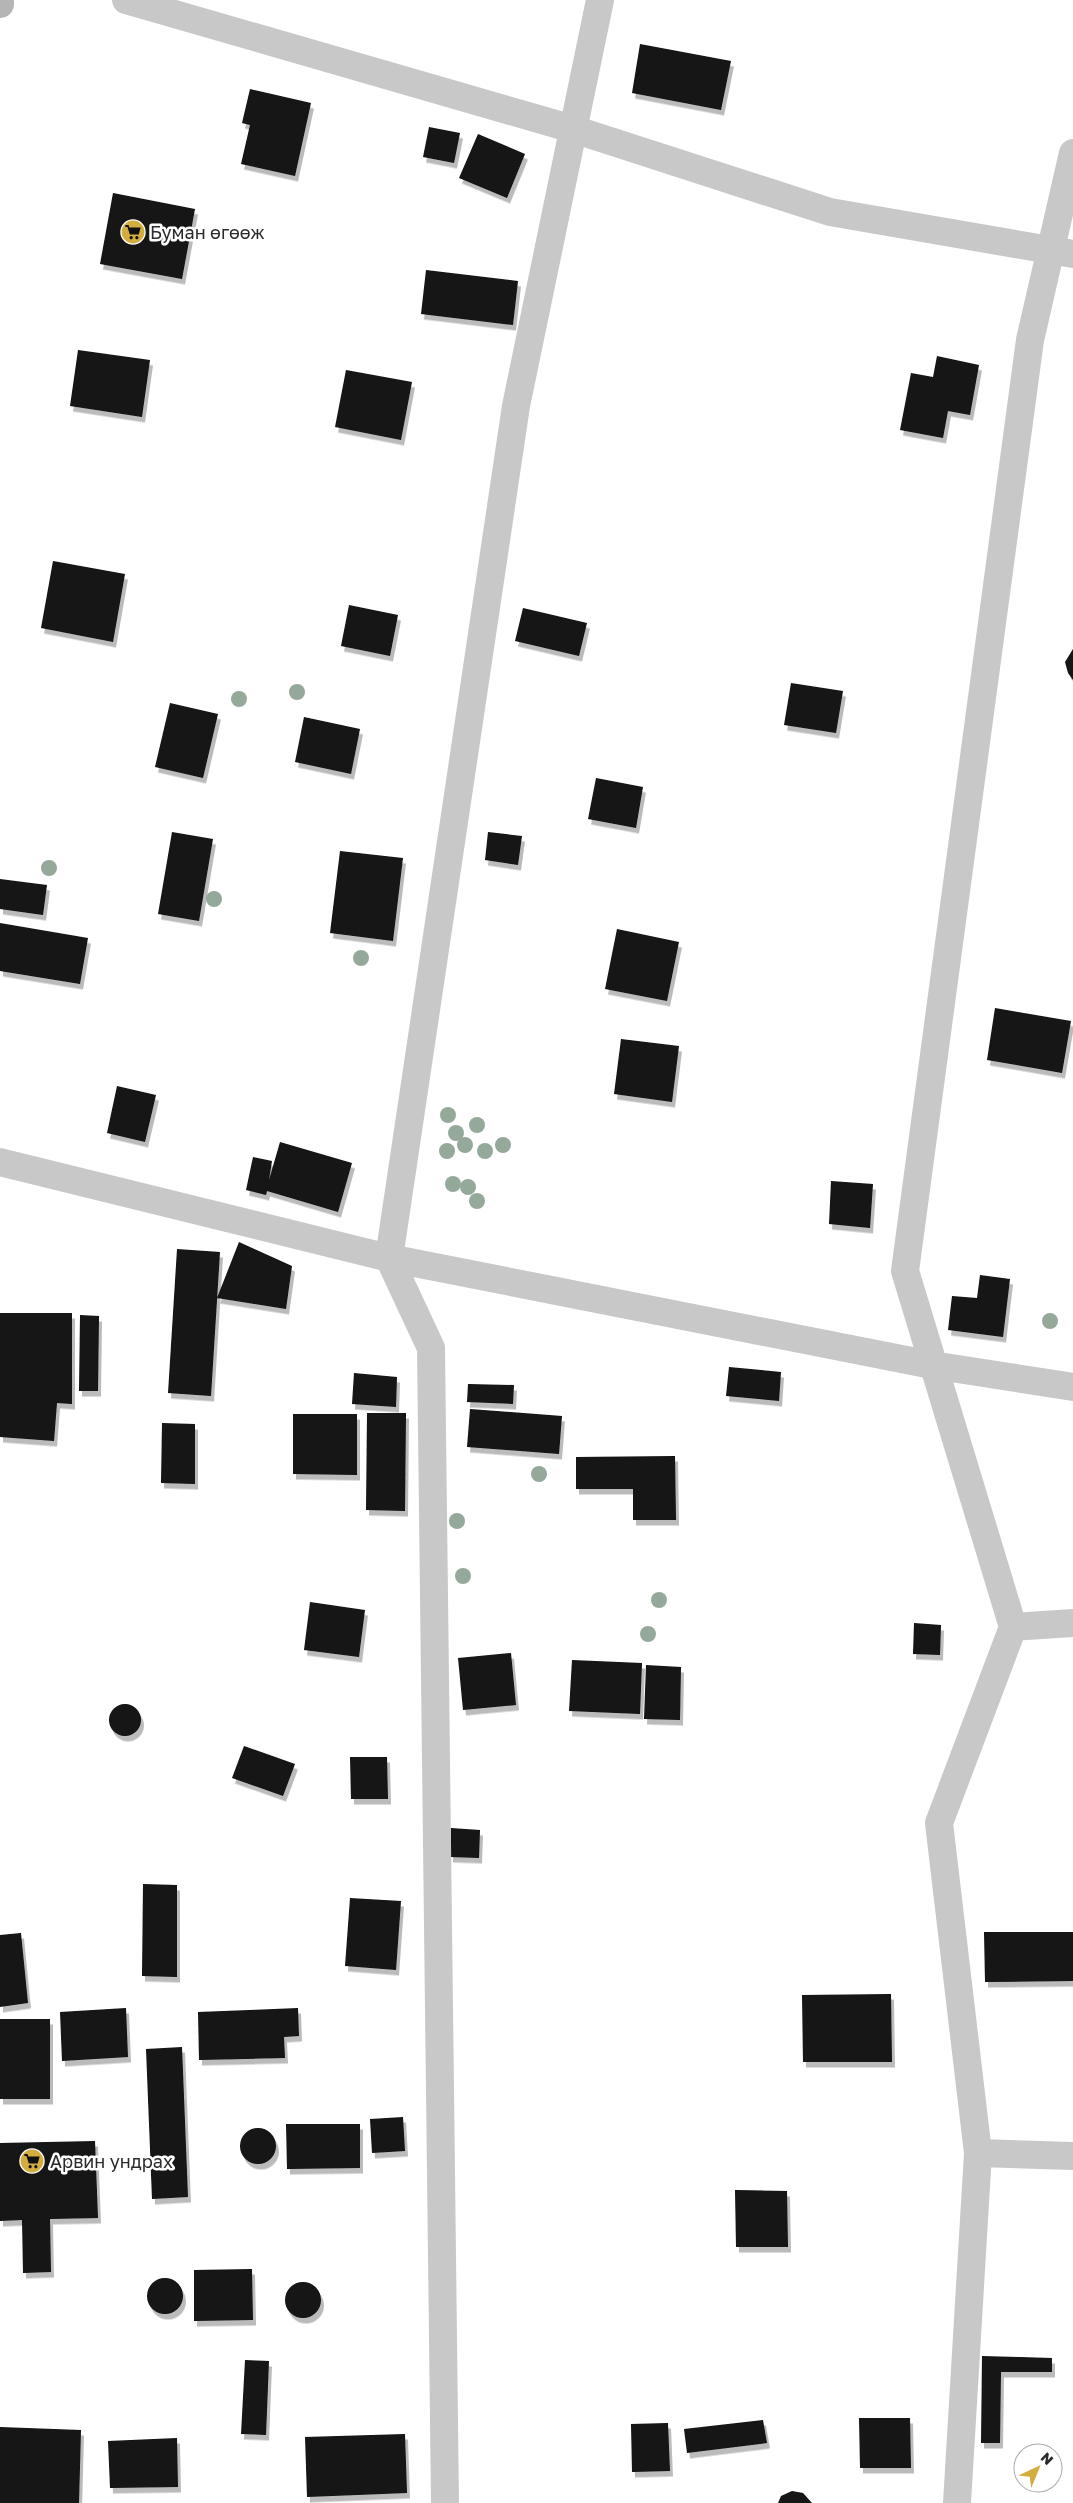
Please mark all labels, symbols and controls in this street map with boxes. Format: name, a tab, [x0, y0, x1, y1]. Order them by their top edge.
supermarket icon: Буман өгөөж	[120, 219, 146, 245]
place label: Буман өгөөж	[150, 221, 265, 243]
supermarket icon: Арвин ундрах	[19, 2148, 45, 2174]
place label: Арвин ундрах	[50, 2150, 173, 2172]
north arrow	[1013, 2443, 1063, 2493]
text: N	[1038, 2448, 1057, 2468]

